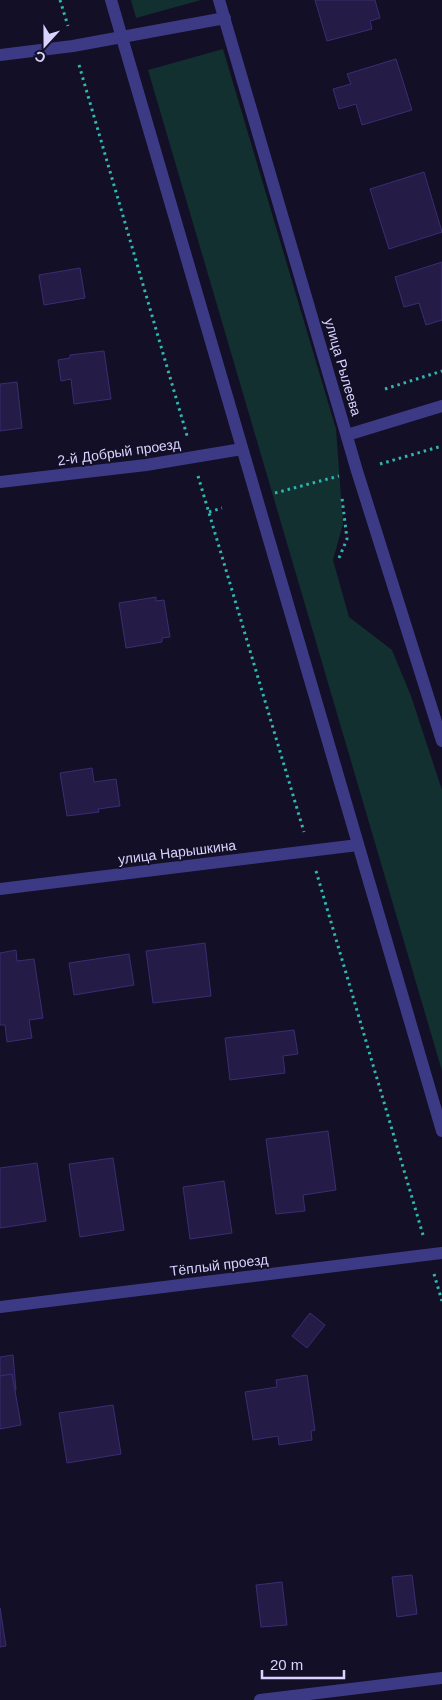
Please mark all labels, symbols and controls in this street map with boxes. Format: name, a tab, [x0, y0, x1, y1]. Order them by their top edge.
north arrow	[20, 20, 70, 70]
text: С	[33, 48, 48, 66]
street label: улица Рылеева	[321, 316, 365, 418]
street label: 2-й Добрый проезд	[56, 435, 182, 469]
street label: улица Нарышкина	[117, 837, 237, 867]
street label: Тёплый проезд	[169, 1251, 269, 1279]
scale bar	[262, 1648, 344, 1680]
text: 20 m	[270, 1656, 303, 1673]

